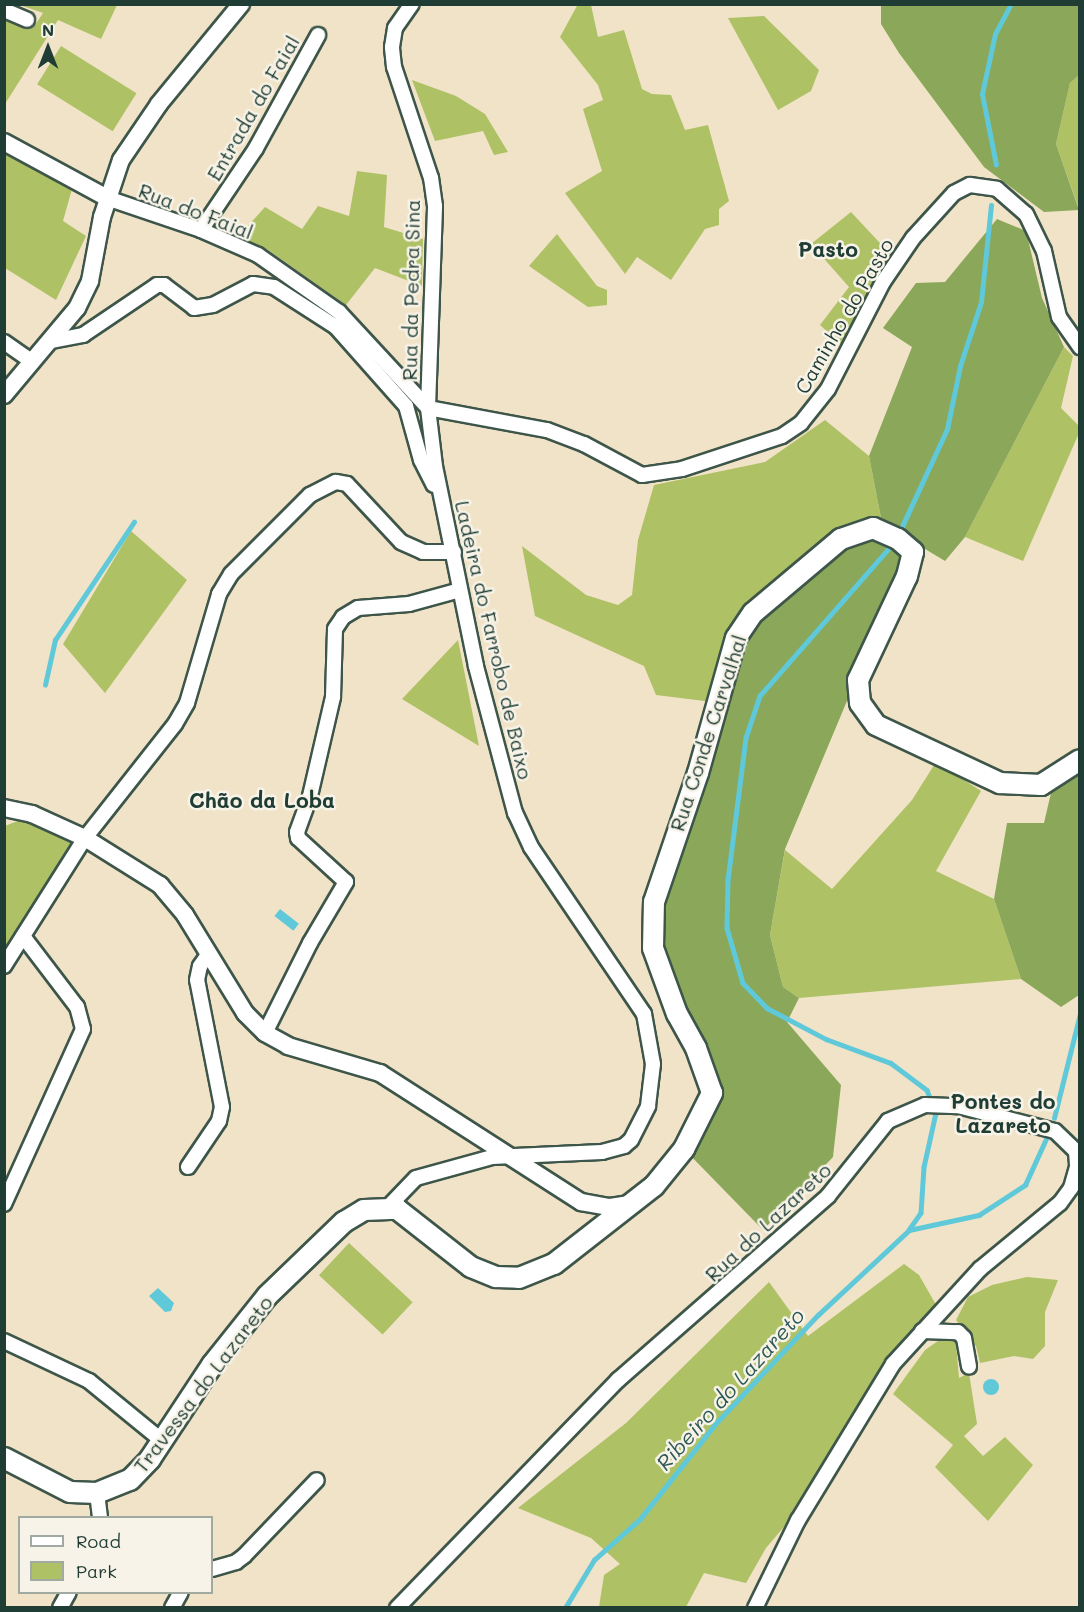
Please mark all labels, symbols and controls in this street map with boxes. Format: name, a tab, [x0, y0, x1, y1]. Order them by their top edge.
north arrow	[18, 18, 78, 78]
text: N	[42, 19, 54, 40]
street label: Entrada do Faial	[202, 31, 304, 185]
street label: Rua do Faial	[135, 178, 257, 244]
street label: Rua da Pedra Sina	[397, 199, 425, 381]
street label: Caminho do Pasto	[790, 234, 898, 398]
district label: Pasto	[798, 236, 858, 262]
street label: Ladeira do Farrobo de Baixo	[450, 498, 538, 782]
street label: Rua Conde Carvalhal	[665, 632, 751, 834]
district label: Chão da Loba	[189, 787, 335, 813]
district label: Pontes do Lazareto	[950, 1088, 1056, 1138]
street label: Rua do Lazareto	[700, 1158, 836, 1286]
street label: Travessa do Lazareto	[129, 1291, 277, 1477]
water label: Ribeiro do Lazareto	[651, 1303, 809, 1475]
legend	[18, 1516, 213, 1594]
text: Road	[76, 1529, 121, 1553]
text: Park	[76, 1559, 117, 1583]

